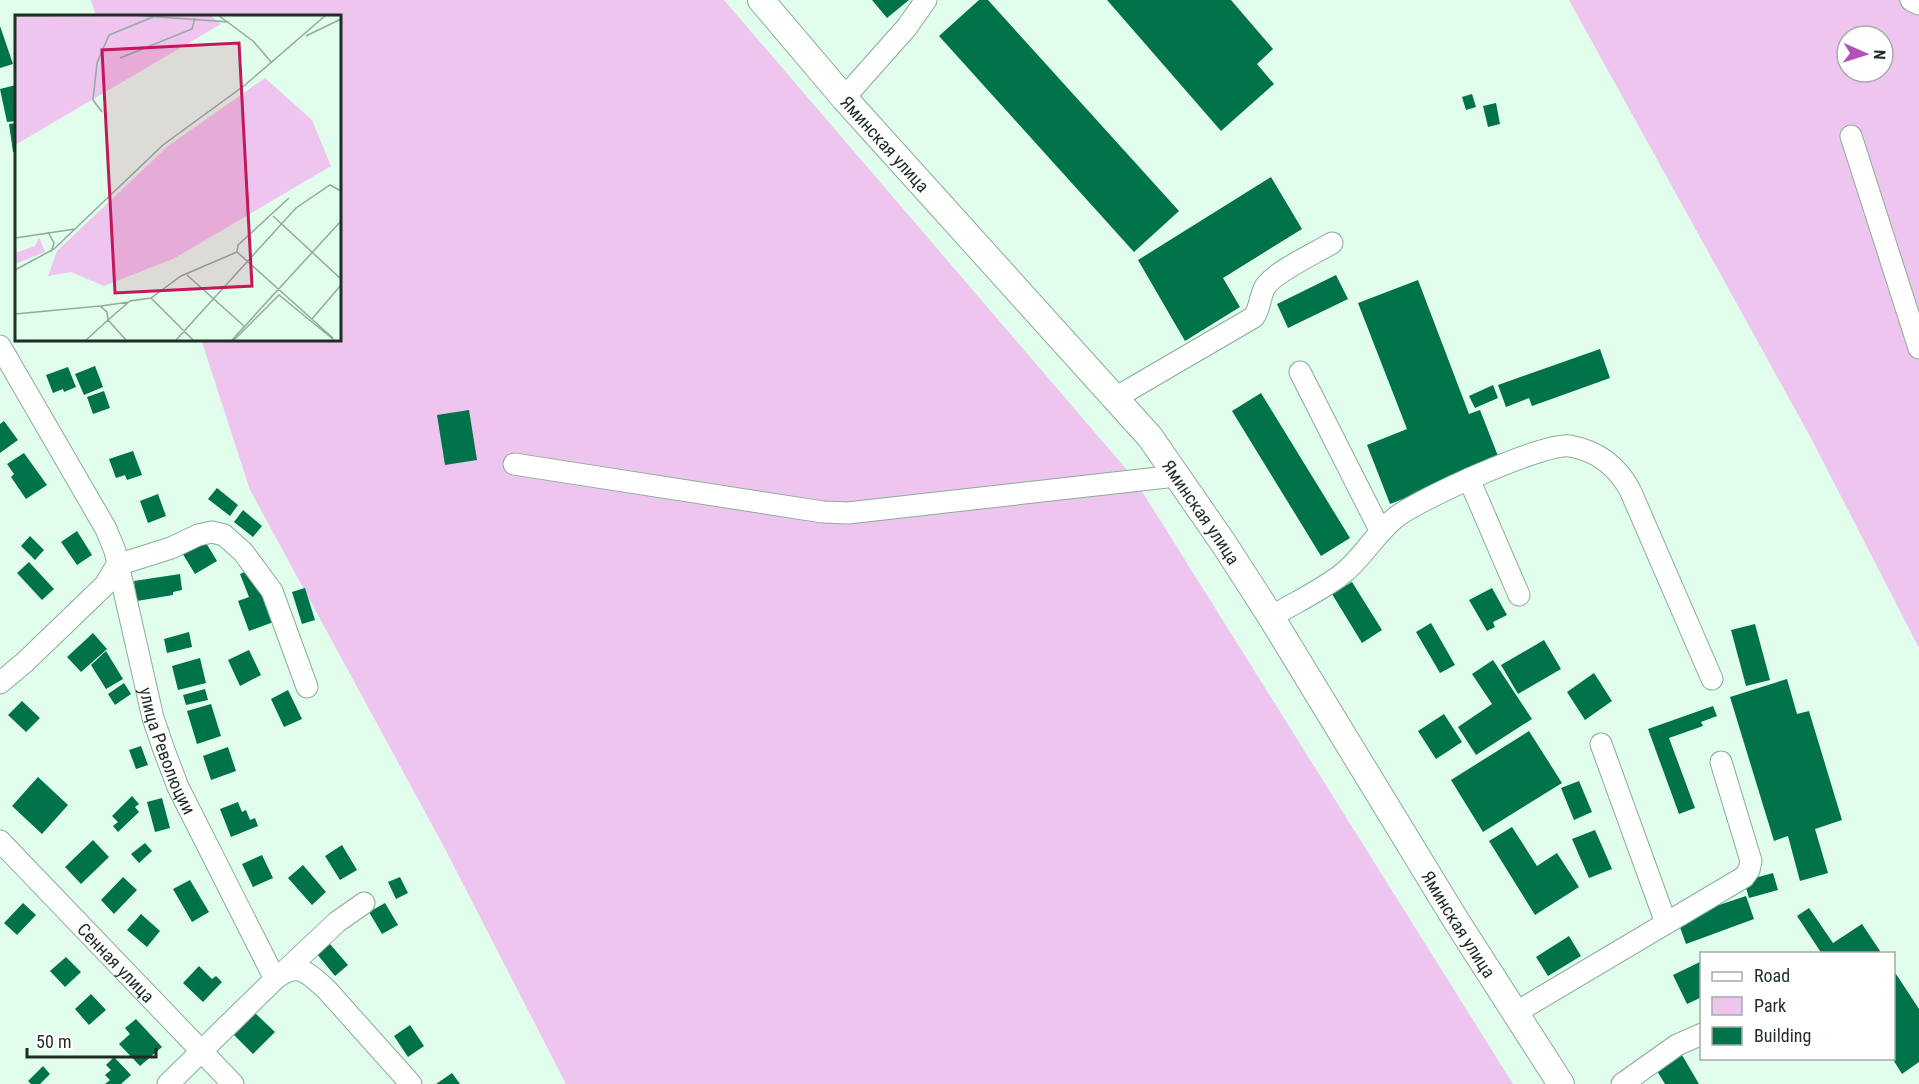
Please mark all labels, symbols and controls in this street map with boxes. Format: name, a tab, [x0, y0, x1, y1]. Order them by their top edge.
inset map	[15, 15, 340, 340]
north arrow	[1835, 24, 1895, 84]
text: N	[1870, 49, 1889, 60]
street label: Яминская улица	[837, 91, 934, 196]
street label: Яминская улица	[1158, 456, 1245, 568]
street label: улица Революции	[136, 685, 200, 818]
street label: Яминская улица	[1418, 867, 1500, 981]
street label: Сенная улица	[73, 918, 159, 1006]
legend	[1700, 952, 1895, 1060]
text: Road	[1754, 965, 1790, 986]
text: Park	[1754, 995, 1786, 1016]
scale bar	[27, 1021, 156, 1059]
text: Building	[1754, 1025, 1811, 1046]
text: 50 m	[36, 1031, 71, 1052]

